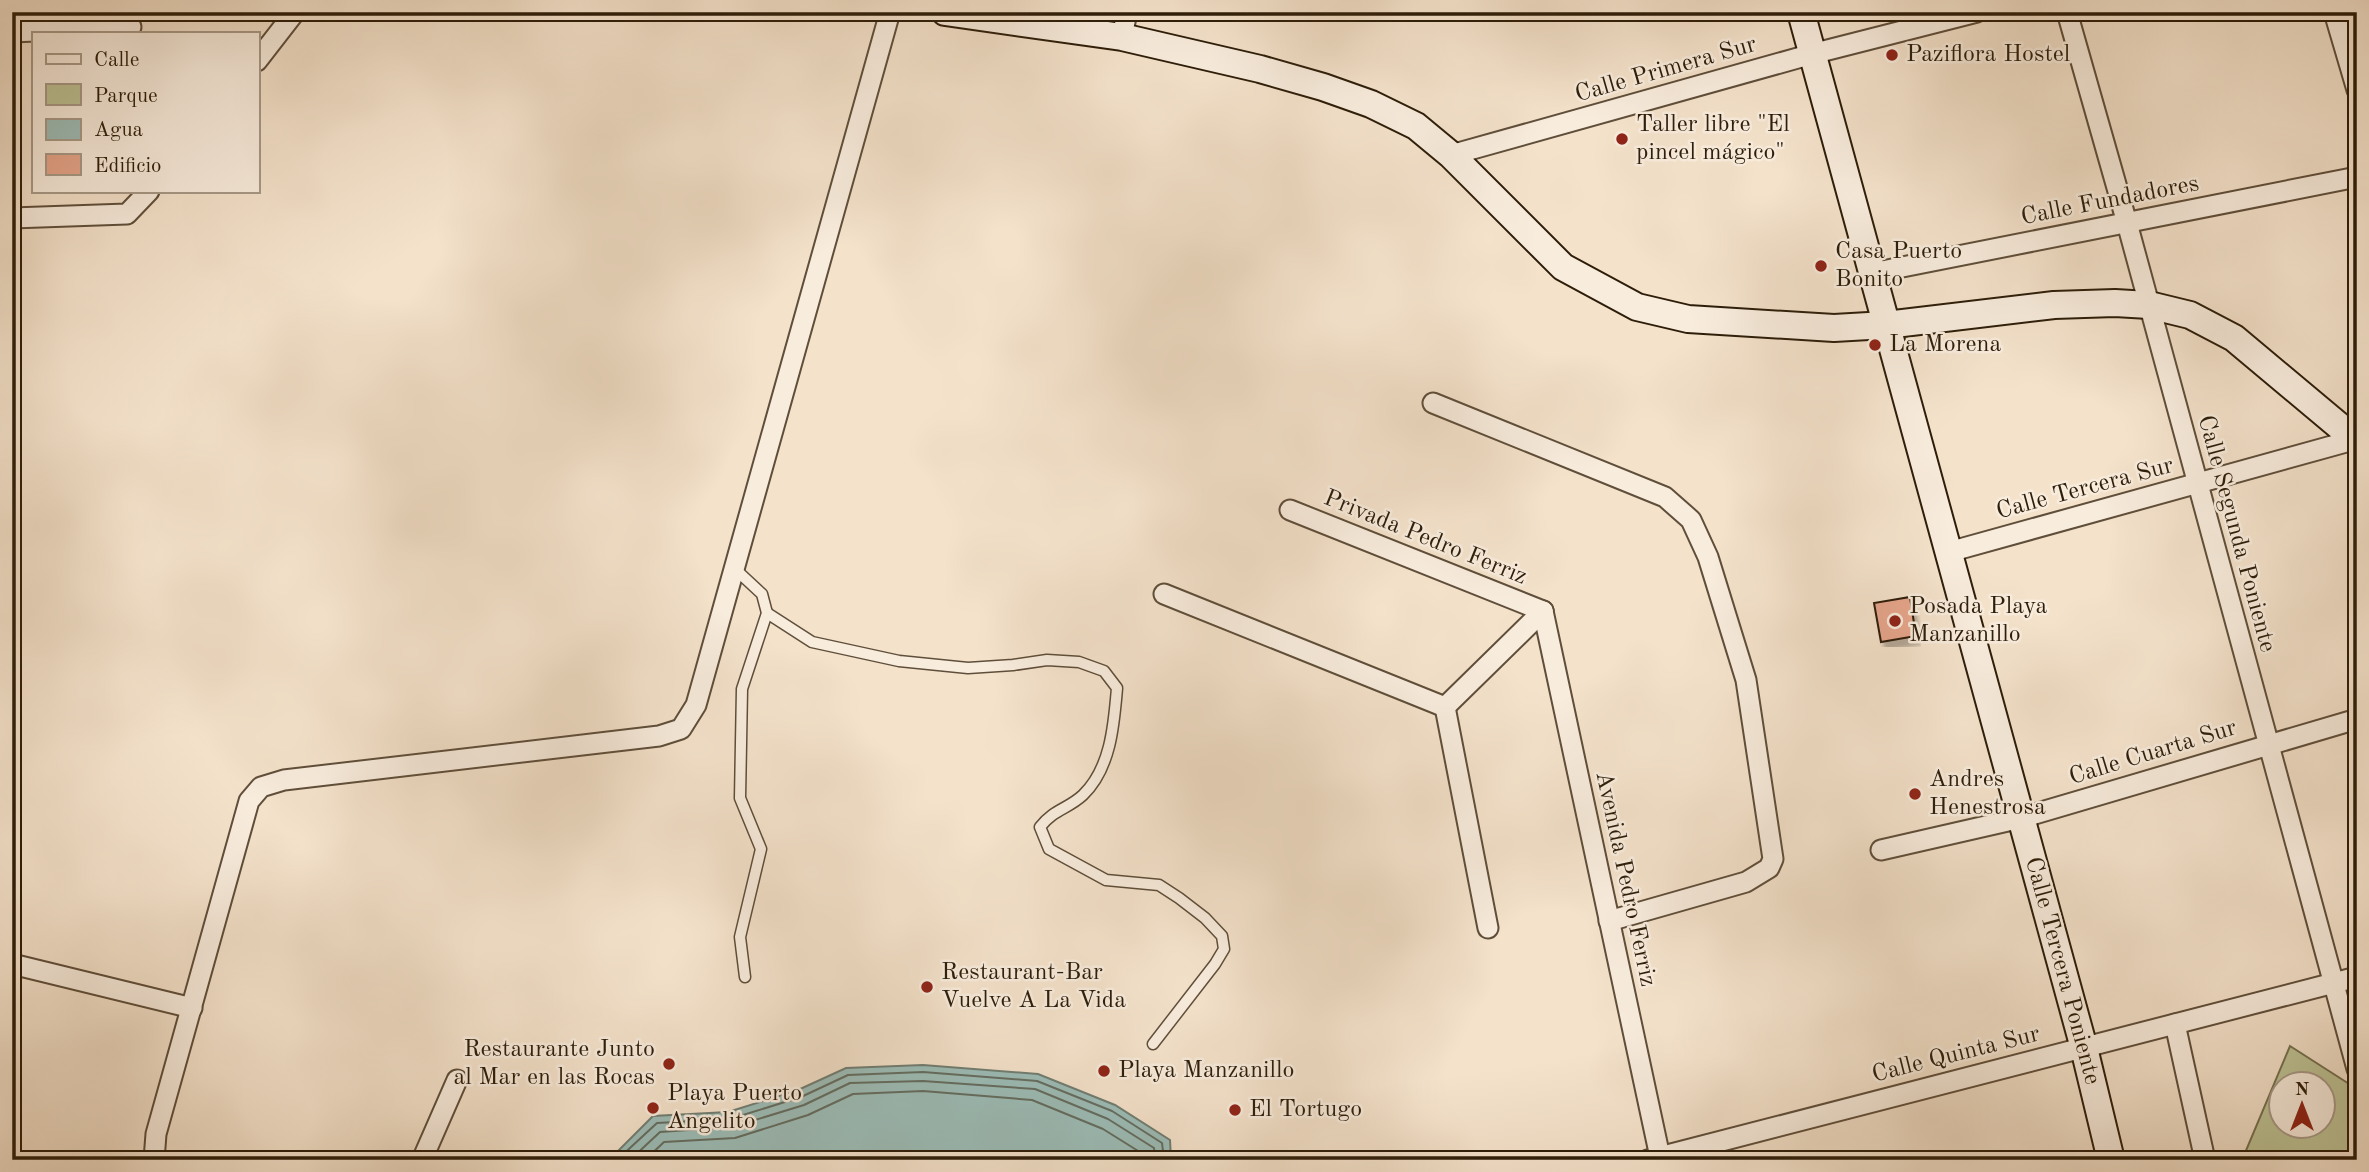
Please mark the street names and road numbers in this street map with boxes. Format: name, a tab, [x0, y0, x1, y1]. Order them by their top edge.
street label: Calle Primera Sur	[1573, 33, 1760, 107]
street label: Calle Fundadores	[2019, 172, 2201, 230]
street label: Calle Segunda Poniente	[2193, 413, 2279, 655]
street label: Calle Tercera Sur	[1994, 454, 2176, 524]
street label: Privada Pedro Ferriz	[1320, 486, 1530, 590]
street label: Calle Cuarta Sur	[2066, 716, 2240, 790]
street label: Avenida Pedro Ferriz	[1590, 769, 1660, 989]
street label: Calle Tercera Poniente	[2020, 854, 2104, 1088]
street label: Calle Quinta Sur	[1870, 1022, 2043, 1087]

